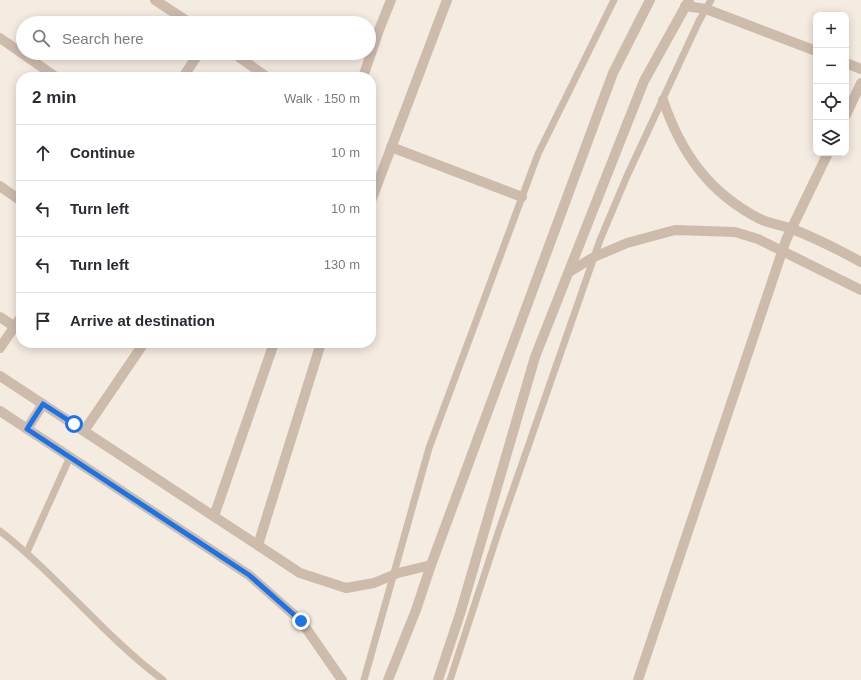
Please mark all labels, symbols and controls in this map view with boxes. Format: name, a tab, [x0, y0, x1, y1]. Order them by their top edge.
map controls	[813, 12, 849, 156]
button: +	[813, 12, 849, 48]
search box	[16, 16, 376, 60]
icon: search	[30, 27, 52, 49]
text: Search here	[62, 30, 144, 47]
button: −	[813, 48, 849, 84]
button: locate	[813, 84, 849, 120]
text: 2 min	[32, 88, 76, 107]
text: Walk · 150 m	[284, 91, 360, 106]
button: layers	[813, 120, 849, 156]
icon: ahead	[32, 142, 54, 164]
text: Continue	[70, 144, 135, 161]
text: 10 m	[331, 145, 360, 160]
icon: left	[32, 198, 54, 220]
text: Turn left	[70, 200, 129, 217]
text: 10 m	[331, 201, 360, 216]
icon: left	[32, 254, 54, 276]
text: Turn left	[70, 256, 129, 273]
text: 130 m	[324, 257, 360, 272]
icon: arrive	[32, 310, 54, 332]
text: Arrive at destination	[70, 312, 215, 329]
route start	[65, 415, 83, 433]
route end	[292, 612, 310, 630]

